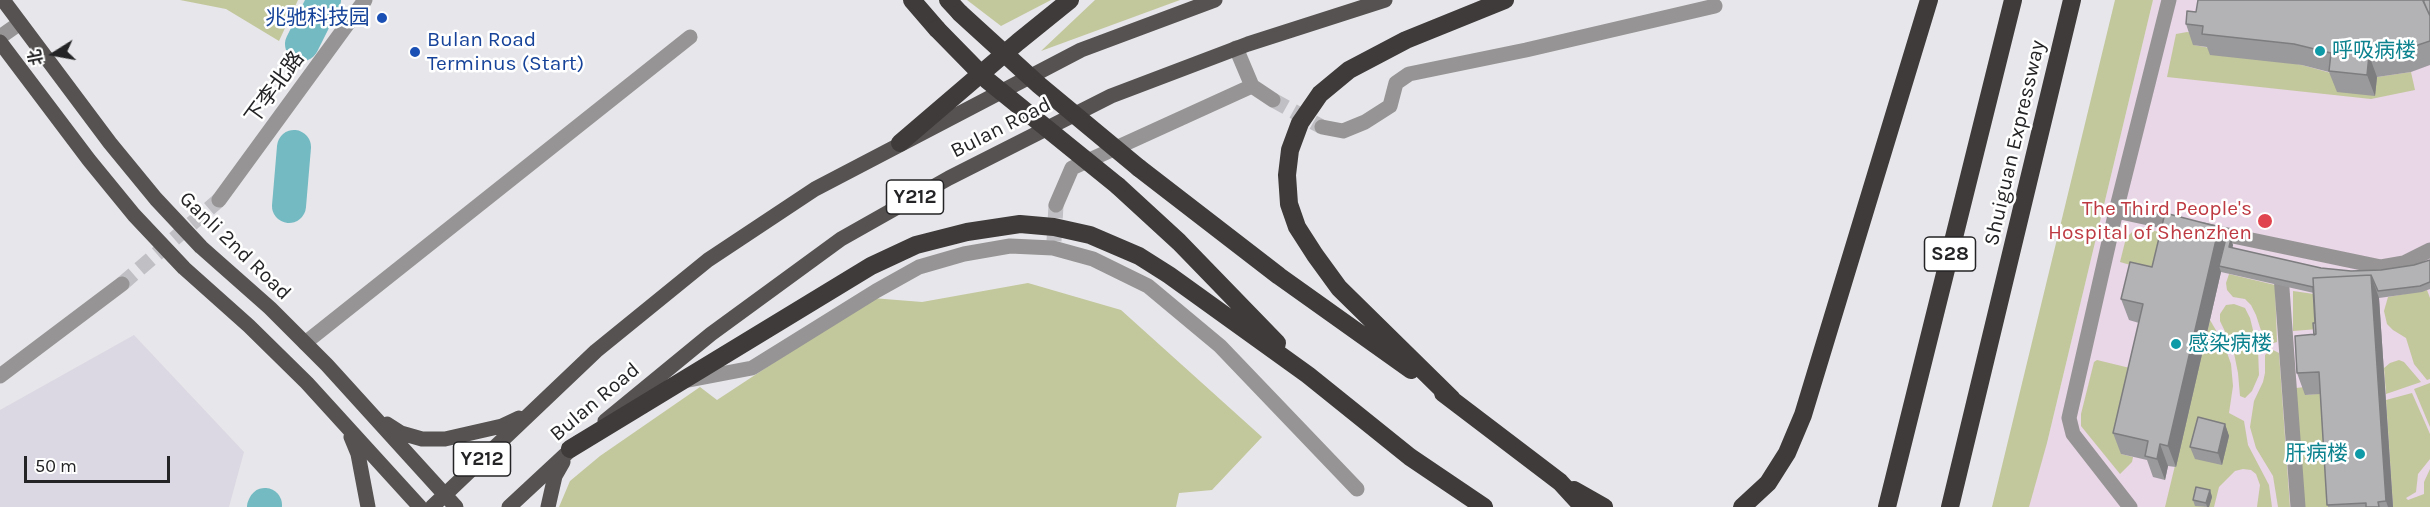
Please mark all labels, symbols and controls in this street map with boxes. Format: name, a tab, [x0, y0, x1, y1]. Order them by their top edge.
place label: 兆驰科技园	[265, 5, 370, 31]
marker: 兆驰科技园	[375, 11, 389, 25]
north arrow	[24, 24, 84, 84]
place label: Bulan Road Terminus (Start)	[427, 27, 584, 77]
street label: Shuiguan Expressway	[1979, 38, 2051, 248]
place label: 呼吸病楼	[2332, 38, 2416, 64]
marker: 呼吸病楼	[2313, 44, 2327, 58]
marker: Bulan Road Terminus (Start)	[408, 45, 422, 59]
street label: 下李北路	[240, 47, 310, 129]
text: 北	[25, 48, 47, 67]
street label: Bulan Road	[947, 92, 1055, 164]
road number: Y212	[886, 180, 944, 214]
street label: Ganli 2nd Road	[174, 186, 296, 306]
place label: The Third People's Hospital of Shenzhen	[2048, 196, 2252, 246]
marker: The Third People's Hospital of Shenzhen	[2256, 212, 2274, 230]
road number: S28	[1924, 237, 1976, 271]
place label: 感染病楼	[2188, 331, 2272, 357]
marker: 感染病楼	[2169, 337, 2183, 351]
street label: Bulan Road	[545, 357, 645, 447]
place label: 肝病楼	[2285, 441, 2348, 467]
road number: Y212	[454, 442, 510, 476]
scale bar	[27, 444, 172, 482]
marker: 肝病楼	[2353, 447, 2367, 461]
text: 50 m	[35, 455, 77, 477]

